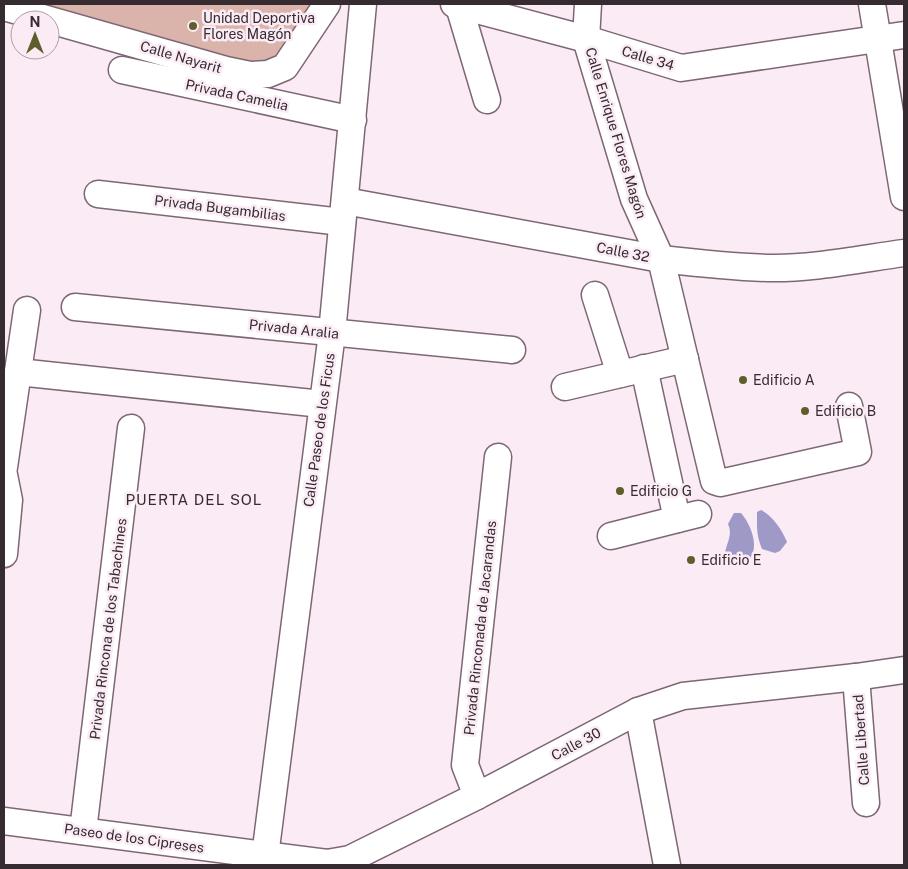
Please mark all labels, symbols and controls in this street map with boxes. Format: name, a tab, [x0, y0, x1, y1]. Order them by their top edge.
north arrow	[10, 10, 60, 60]
place label: Unidad Deportiva Flores Magón	[203, 10, 315, 42]
text: N	[30, 14, 40, 30]
marker: Unidad Deportiva Flores Magón	[187, 20, 199, 32]
street label: Calle Nayarit	[138, 38, 224, 76]
street label: Calle 34	[620, 42, 676, 74]
street label: Calle Enrique Flores Magón	[582, 46, 650, 220]
street label: Privada Camelia	[184, 76, 290, 114]
street label: Privada Bugambilias	[153, 192, 287, 224]
street label: Calle 32	[595, 239, 651, 265]
street label: Privada Aralia	[248, 316, 340, 342]
street label: Calle Paseo de los Ficus	[300, 352, 338, 508]
place label: Edificio A	[753, 372, 815, 388]
marker: Edificio A	[737, 374, 749, 386]
place label: Edificio B	[815, 403, 876, 419]
marker: Edificio B	[799, 405, 811, 417]
place label: Edificio G	[630, 483, 692, 499]
marker: Edificio G	[614, 485, 626, 497]
district label: PUERTA DEL SOL	[126, 491, 262, 508]
street label: Privada Rincona de los Tabachines	[86, 518, 130, 740]
street label: Privada Rinconada de Jacarandas	[461, 520, 499, 736]
place label: Edificio E	[701, 552, 761, 568]
marker: Edificio E	[685, 554, 697, 566]
street label: Calle Libertad	[850, 694, 872, 786]
street label: Calle 30	[549, 724, 603, 764]
street label: Paseo de los Cipreses	[63, 820, 205, 856]

